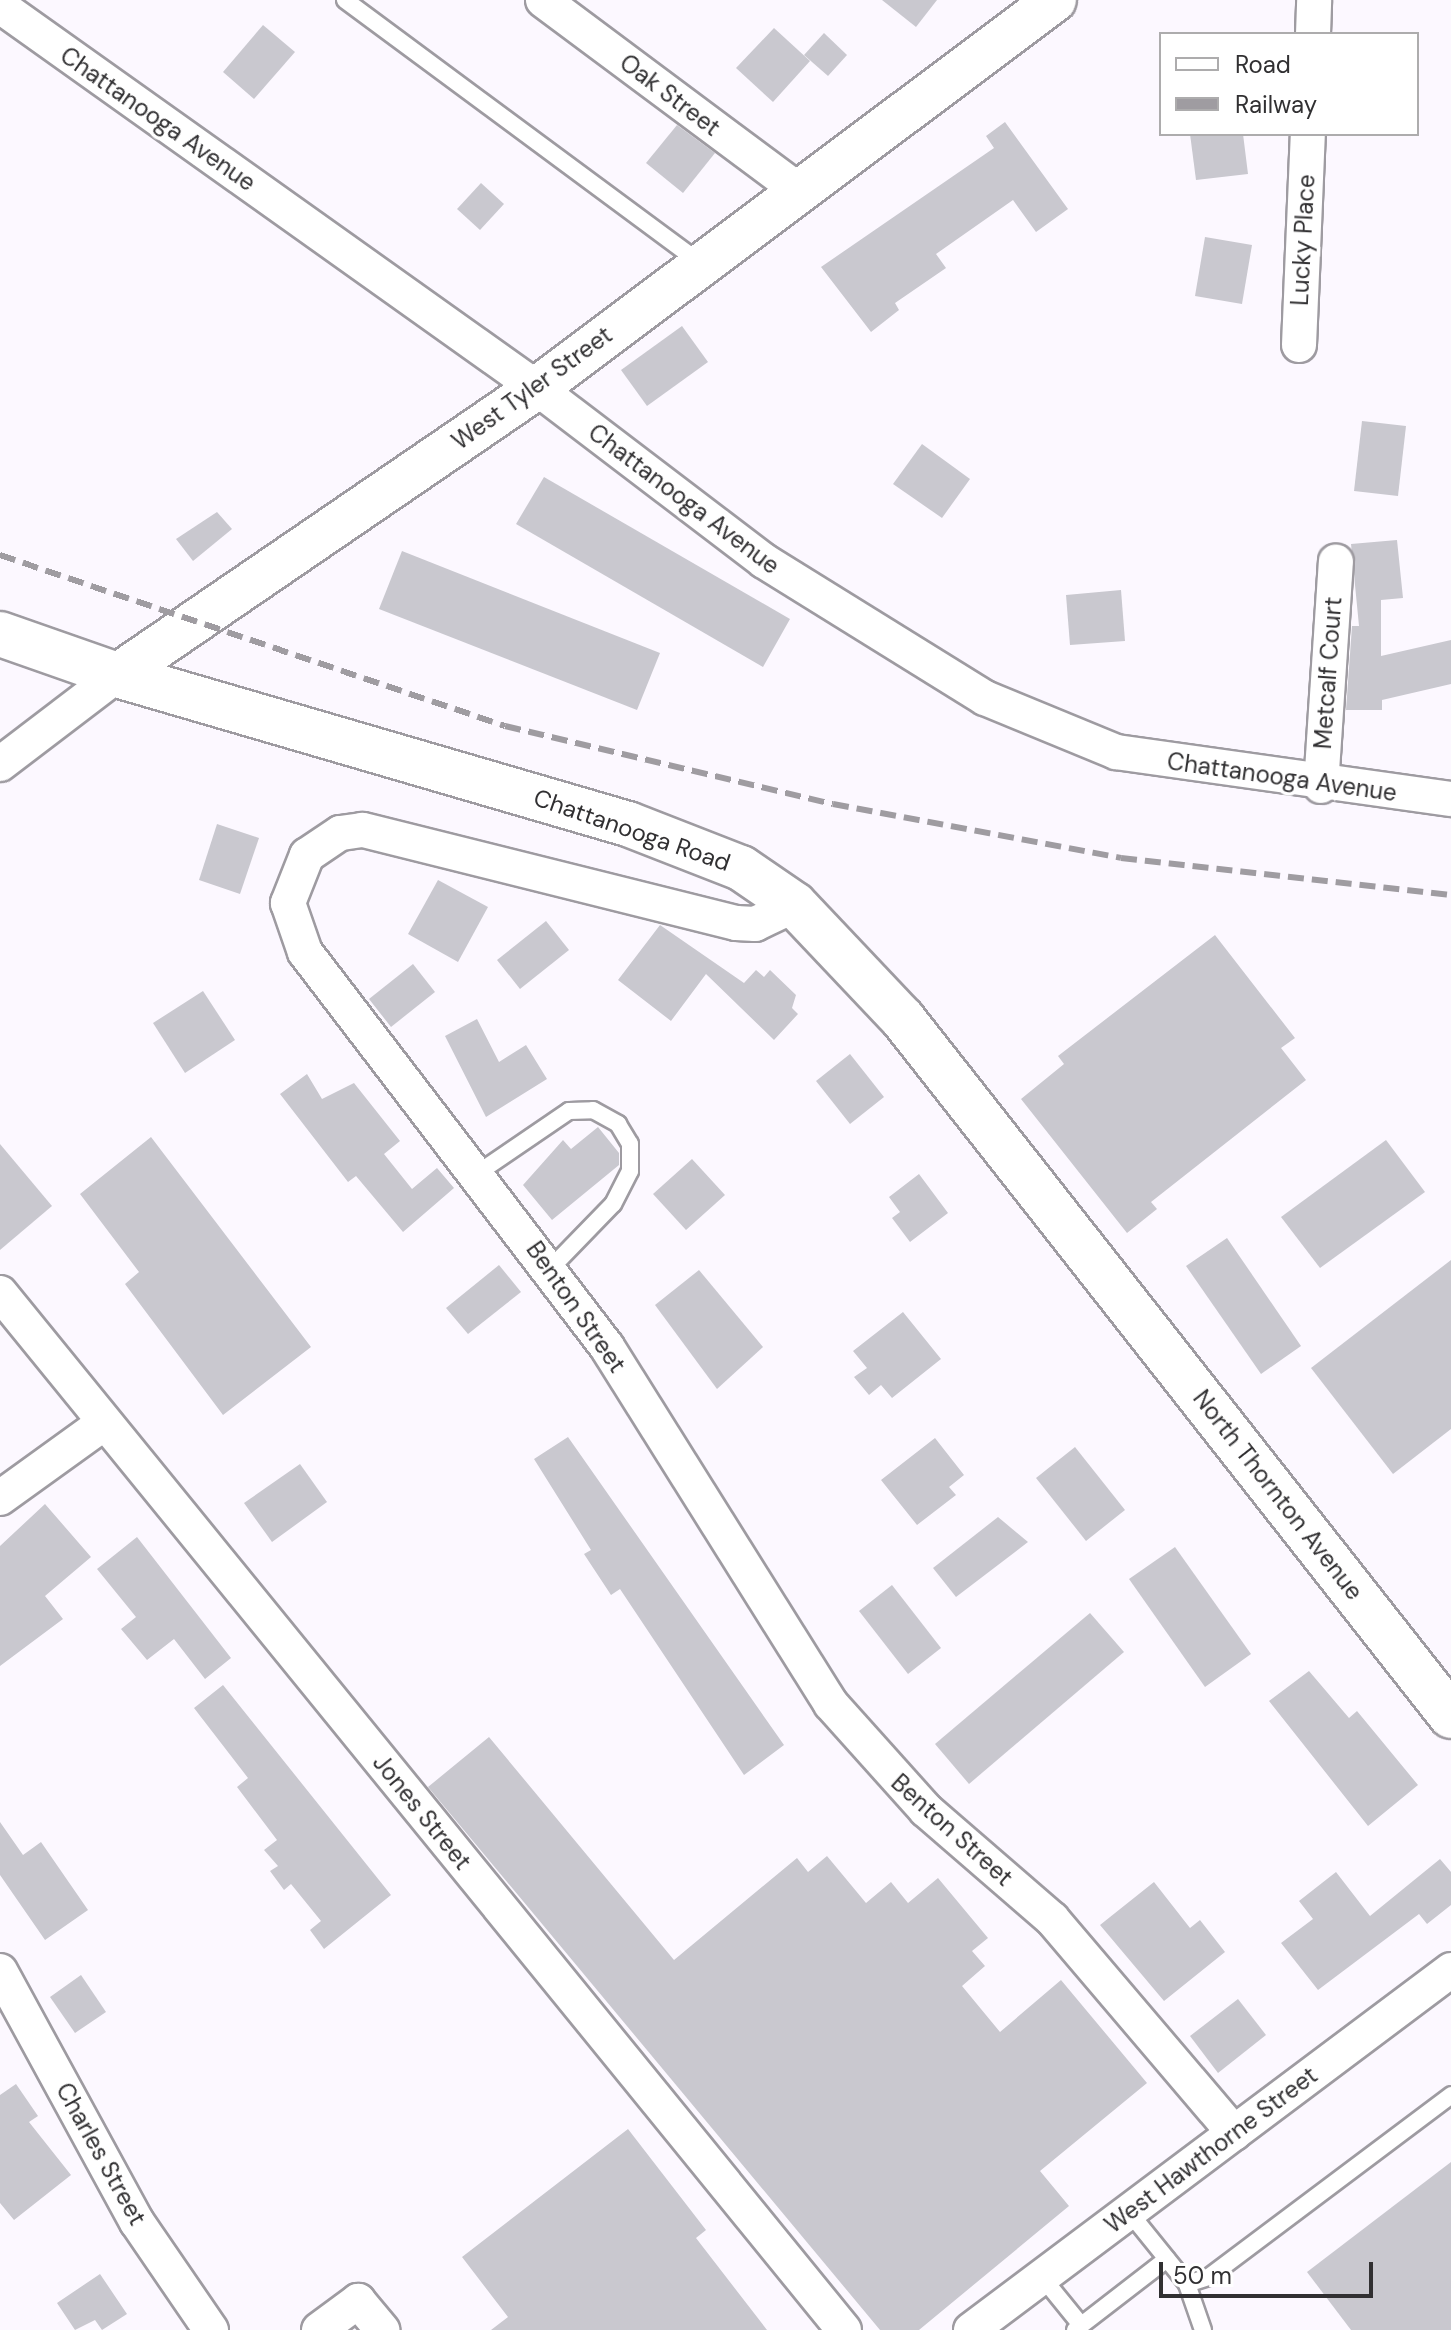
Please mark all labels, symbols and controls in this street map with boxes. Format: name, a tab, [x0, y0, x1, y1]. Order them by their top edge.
legend	[1159, 32, 1419, 136]
street label: Chattanooga Avenue	[55, 41, 261, 197]
street label: Oak Street	[614, 48, 726, 142]
text: Road	[1235, 49, 1291, 80]
text: Railway	[1235, 89, 1317, 120]
street label: Lucky Place	[1285, 174, 1321, 306]
street label: West Tyler Street	[446, 320, 618, 456]
street label: Chattanooga Avenue	[583, 418, 785, 580]
street label: Metcalf Court	[1308, 596, 1348, 750]
street label: Chattanooga Avenue	[1165, 747, 1399, 807]
street label: Chattanooga Road	[530, 783, 734, 877]
street label: Benton Street	[520, 1236, 632, 1378]
street label: North Thornton Avenue	[1187, 1384, 1369, 1606]
street label: Jones Street	[367, 1748, 477, 1876]
street label: Benton Street	[885, 1768, 1019, 1892]
street label: West Hawthorne Street	[1099, 2061, 1323, 2239]
street label: Charles Street	[50, 2078, 152, 2230]
scale bar	[1163, 2246, 1377, 2296]
text: 50 m	[1173, 2260, 1232, 2291]

